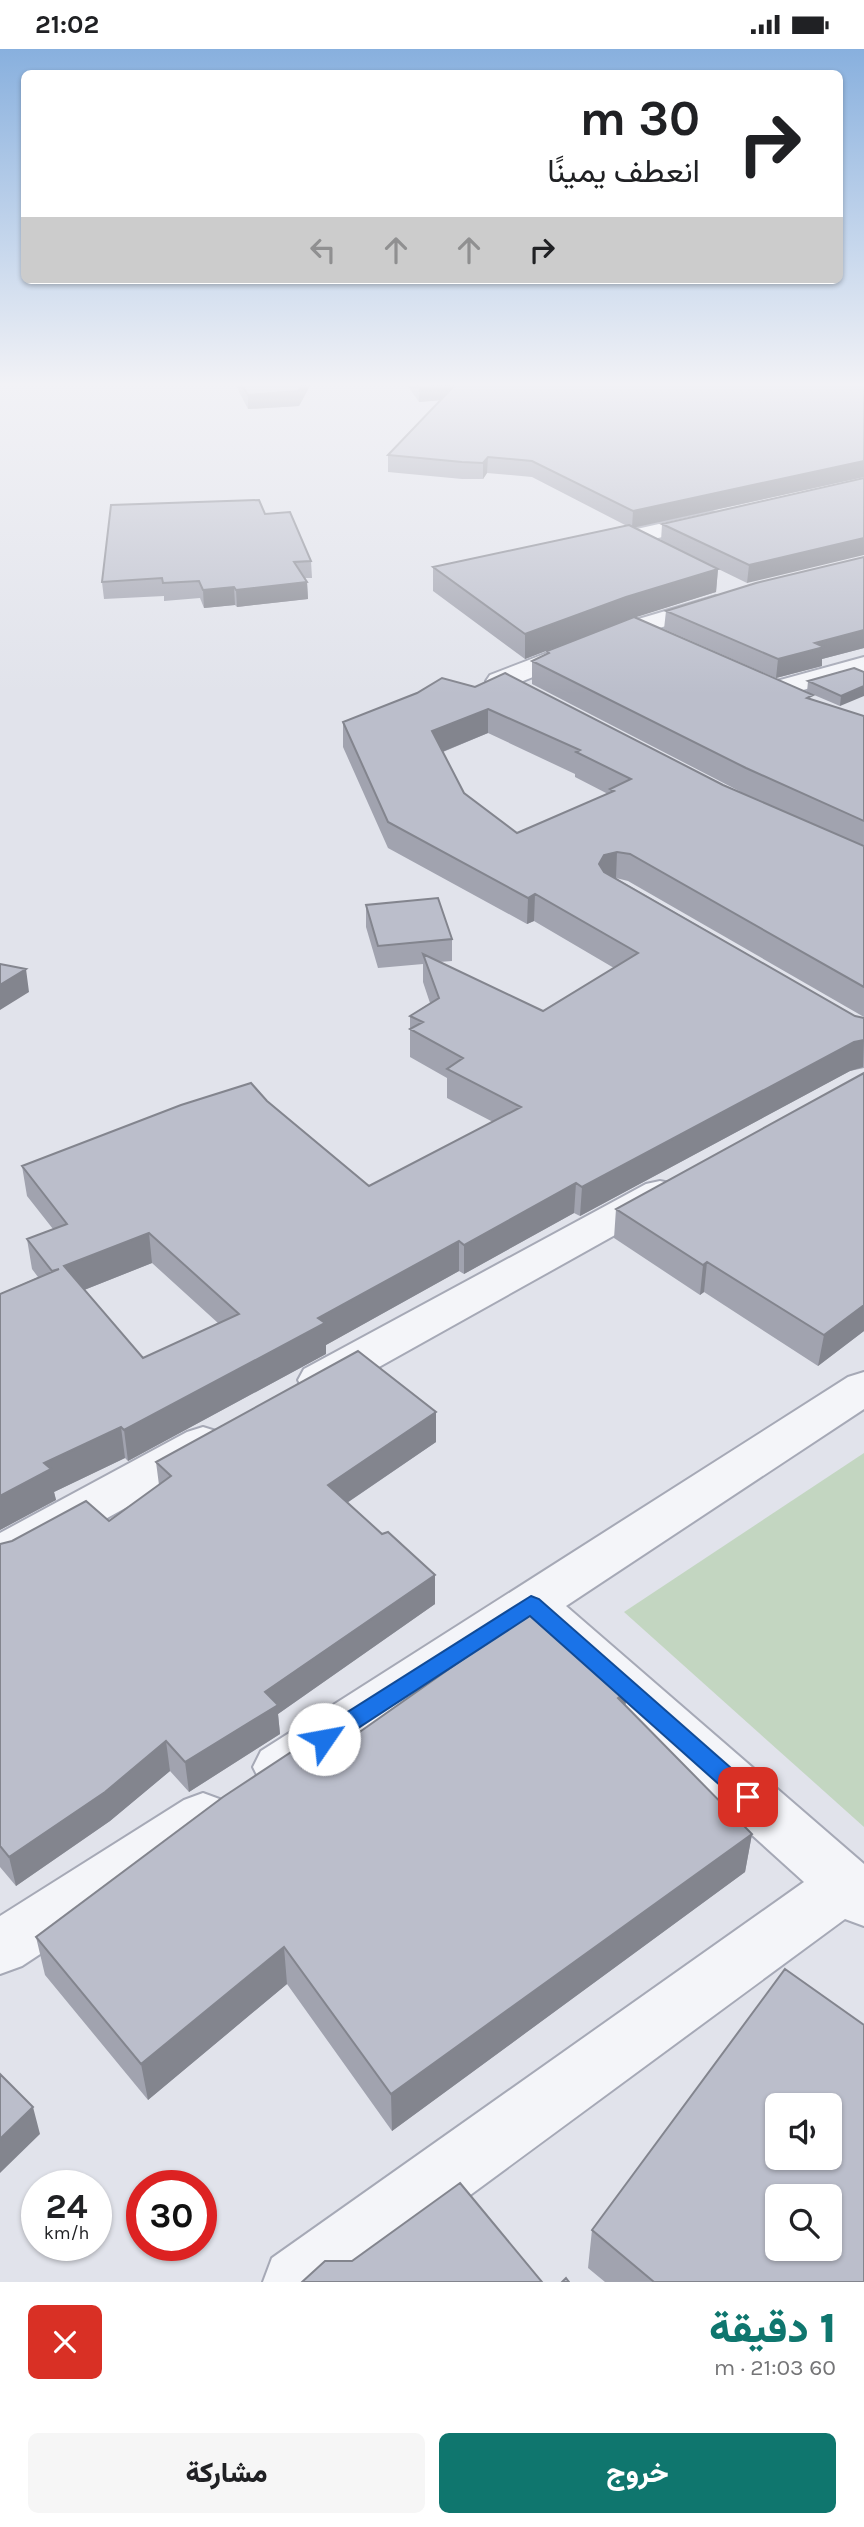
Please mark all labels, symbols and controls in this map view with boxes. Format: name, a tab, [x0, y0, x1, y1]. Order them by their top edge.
text: 21:02	[35, 9, 99, 40]
text: 30 m	[580, 90, 700, 147]
icon: right	[724, 98, 815, 189]
text: انعطف يمينًا	[547, 153, 700, 190]
icon: left	[304, 231, 342, 269]
icon: ahead	[377, 231, 415, 269]
icon: ahead	[450, 231, 488, 269]
icon: right	[523, 231, 561, 269]
position arrow	[287, 1702, 361, 1776]
pin	[718, 1767, 778, 1827]
icon: arrive	[729, 1778, 767, 1816]
map controls	[765, 2093, 842, 2261]
button: sound	[765, 2093, 842, 2170]
speed limit sign: 30	[126, 2170, 217, 2261]
button: search	[765, 2184, 842, 2261]
text: 24	[46, 2186, 88, 2227]
text: km/h	[44, 2222, 89, 2244]
text: 1 دقيقة	[709, 2303, 836, 2353]
button: close	[28, 2305, 102, 2379]
text: 60 m · 21:03	[714, 2354, 836, 2381]
button: مشاركة	[28, 2433, 425, 2513]
button: خروج	[439, 2433, 836, 2513]

